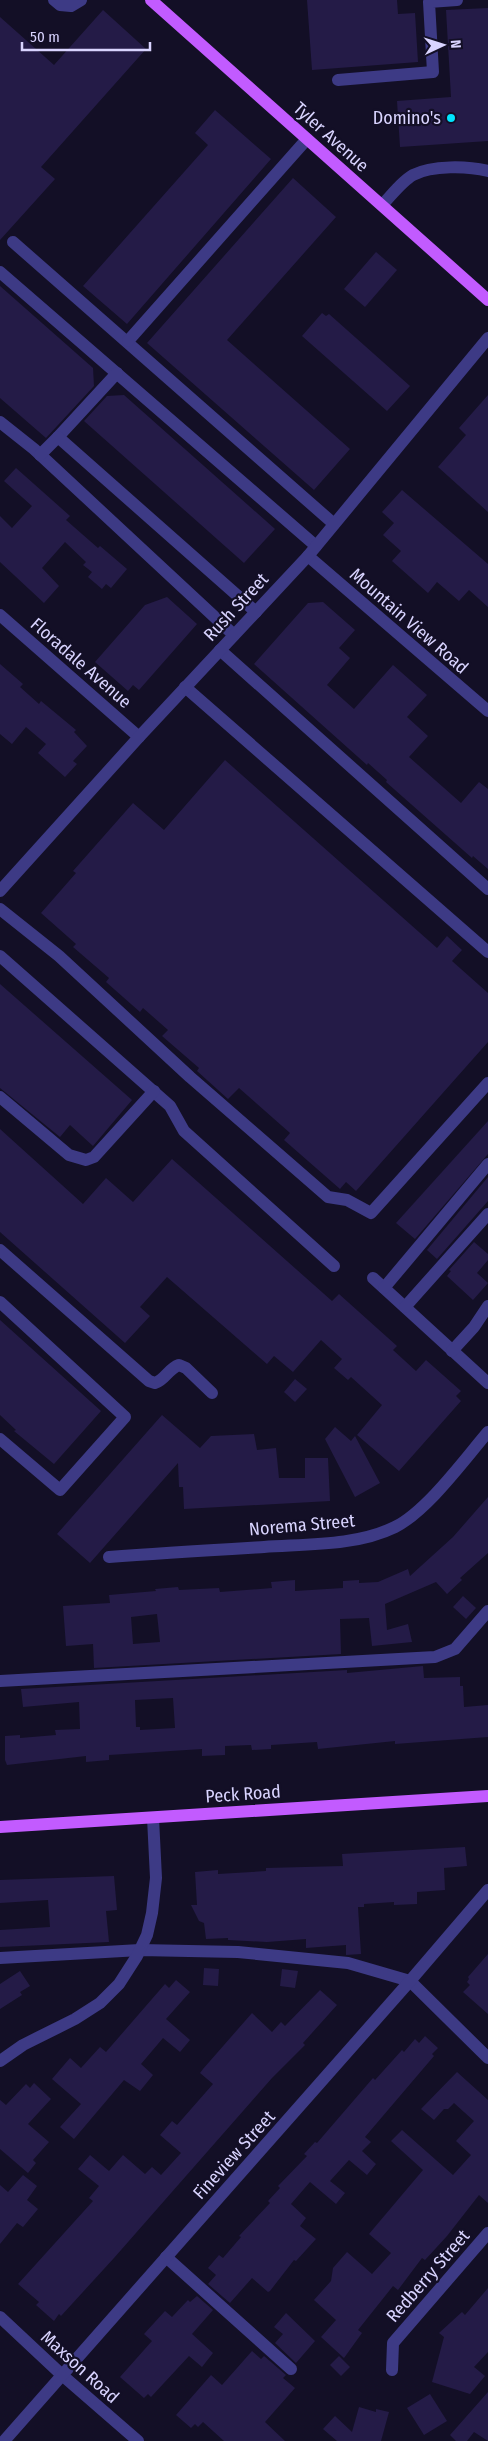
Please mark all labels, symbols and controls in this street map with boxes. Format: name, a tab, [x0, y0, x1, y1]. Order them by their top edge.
scale bar	[22, 20, 150, 52]
north arrow	[418, 20, 468, 70]
text: 50 m	[30, 28, 60, 46]
text: N	[447, 39, 464, 49]
street label: Tyler Avenue	[289, 97, 373, 177]
place label: Domino's	[373, 107, 441, 129]
marker: Domino's	[445, 112, 457, 124]
street label: Mountain View Road	[345, 564, 473, 678]
street label: Rush Street	[199, 568, 273, 646]
street label: Floradale Avenue	[26, 613, 136, 713]
street label: Norema Street	[248, 1509, 356, 1541]
street label: Peck Road	[205, 1780, 281, 1808]
street label: Fineview Street	[188, 2106, 280, 2204]
street label: Redberry Street	[382, 2225, 474, 2327]
street label: Maxson Road	[36, 2326, 124, 2408]

